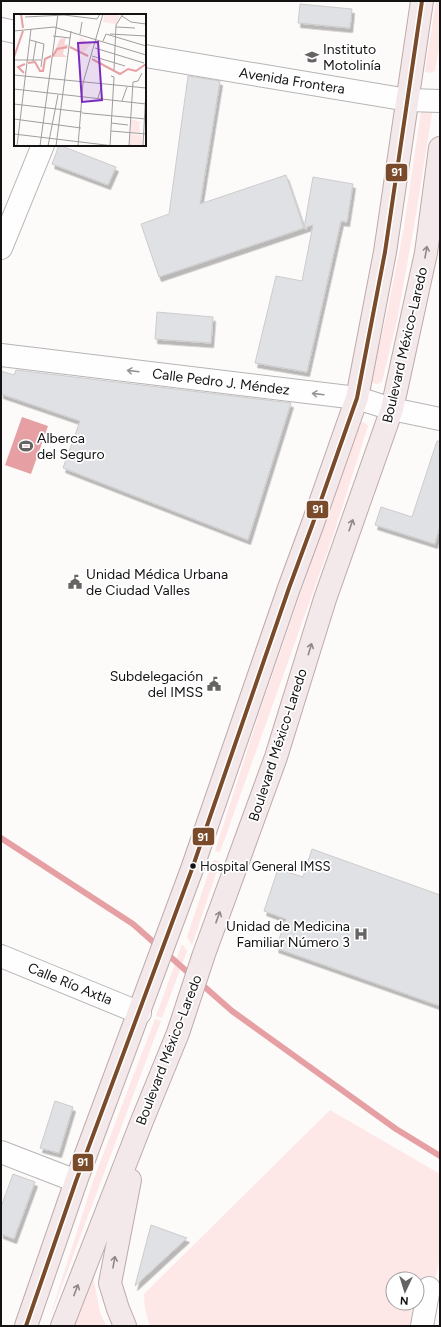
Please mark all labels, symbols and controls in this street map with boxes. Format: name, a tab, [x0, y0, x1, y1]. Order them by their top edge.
inset map	[14, 14, 146, 146]
place label: Instituto Motolinía	[323, 41, 381, 74]
school or university icon: Instituto Motolinía	[304, 49, 320, 65]
street label: Avenida Frontera	[238, 64, 346, 98]
line badge: 91	[385, 163, 408, 182]
text: 91	[391, 166, 403, 179]
one-way arrow	[422, 246, 430, 259]
street label: Boulevard México-Laredo	[379, 265, 431, 425]
street label: Calle Pedro J. Méndez	[151, 365, 291, 399]
one-way arrow	[127, 367, 140, 375]
one-way arrow	[312, 390, 325, 397]
place label: Alberca del Seguro	[37, 430, 105, 463]
sports icon: Alberca del Seguro	[18, 438, 34, 454]
line badge: 91	[306, 500, 329, 519]
text: 91	[312, 503, 324, 516]
one-way arrow	[348, 520, 356, 532]
place label: Unidad Médica Urbana de Ciudad Valles	[86, 566, 228, 599]
public building icon: Unidad Médica Urbana de Ciudad Valles	[67, 574, 83, 590]
one-way arrow	[307, 642, 314, 655]
street label: Boulevard México-Laredo	[245, 666, 311, 824]
place label: Subdelegación del IMSS	[110, 668, 203, 701]
public building icon: Subdelegación del IMSS	[206, 676, 222, 692]
line badge: 91	[192, 827, 215, 846]
text: 91	[197, 831, 209, 844]
place label: Hospital General IMSS	[200, 859, 331, 874]
marker: Hospital General IMSS	[188, 861, 198, 871]
one-way arrow	[214, 912, 222, 924]
place label: Unidad de Medicina Familiar Número 3	[226, 918, 350, 951]
hospital icon: Unidad de Medicina Familiar Número 3	[353, 926, 369, 942]
street label: Calle Río Axtla	[25, 959, 115, 1009]
street label: Boulevard México-Laredo	[132, 972, 206, 1128]
line badge: 91	[72, 1153, 94, 1172]
text: 91	[77, 1156, 89, 1169]
one-way arrow	[110, 1256, 118, 1269]
north arrow	[385, 1271, 425, 1311]
one-way arrow	[73, 1284, 81, 1296]
text: N	[400, 1294, 409, 1307]

